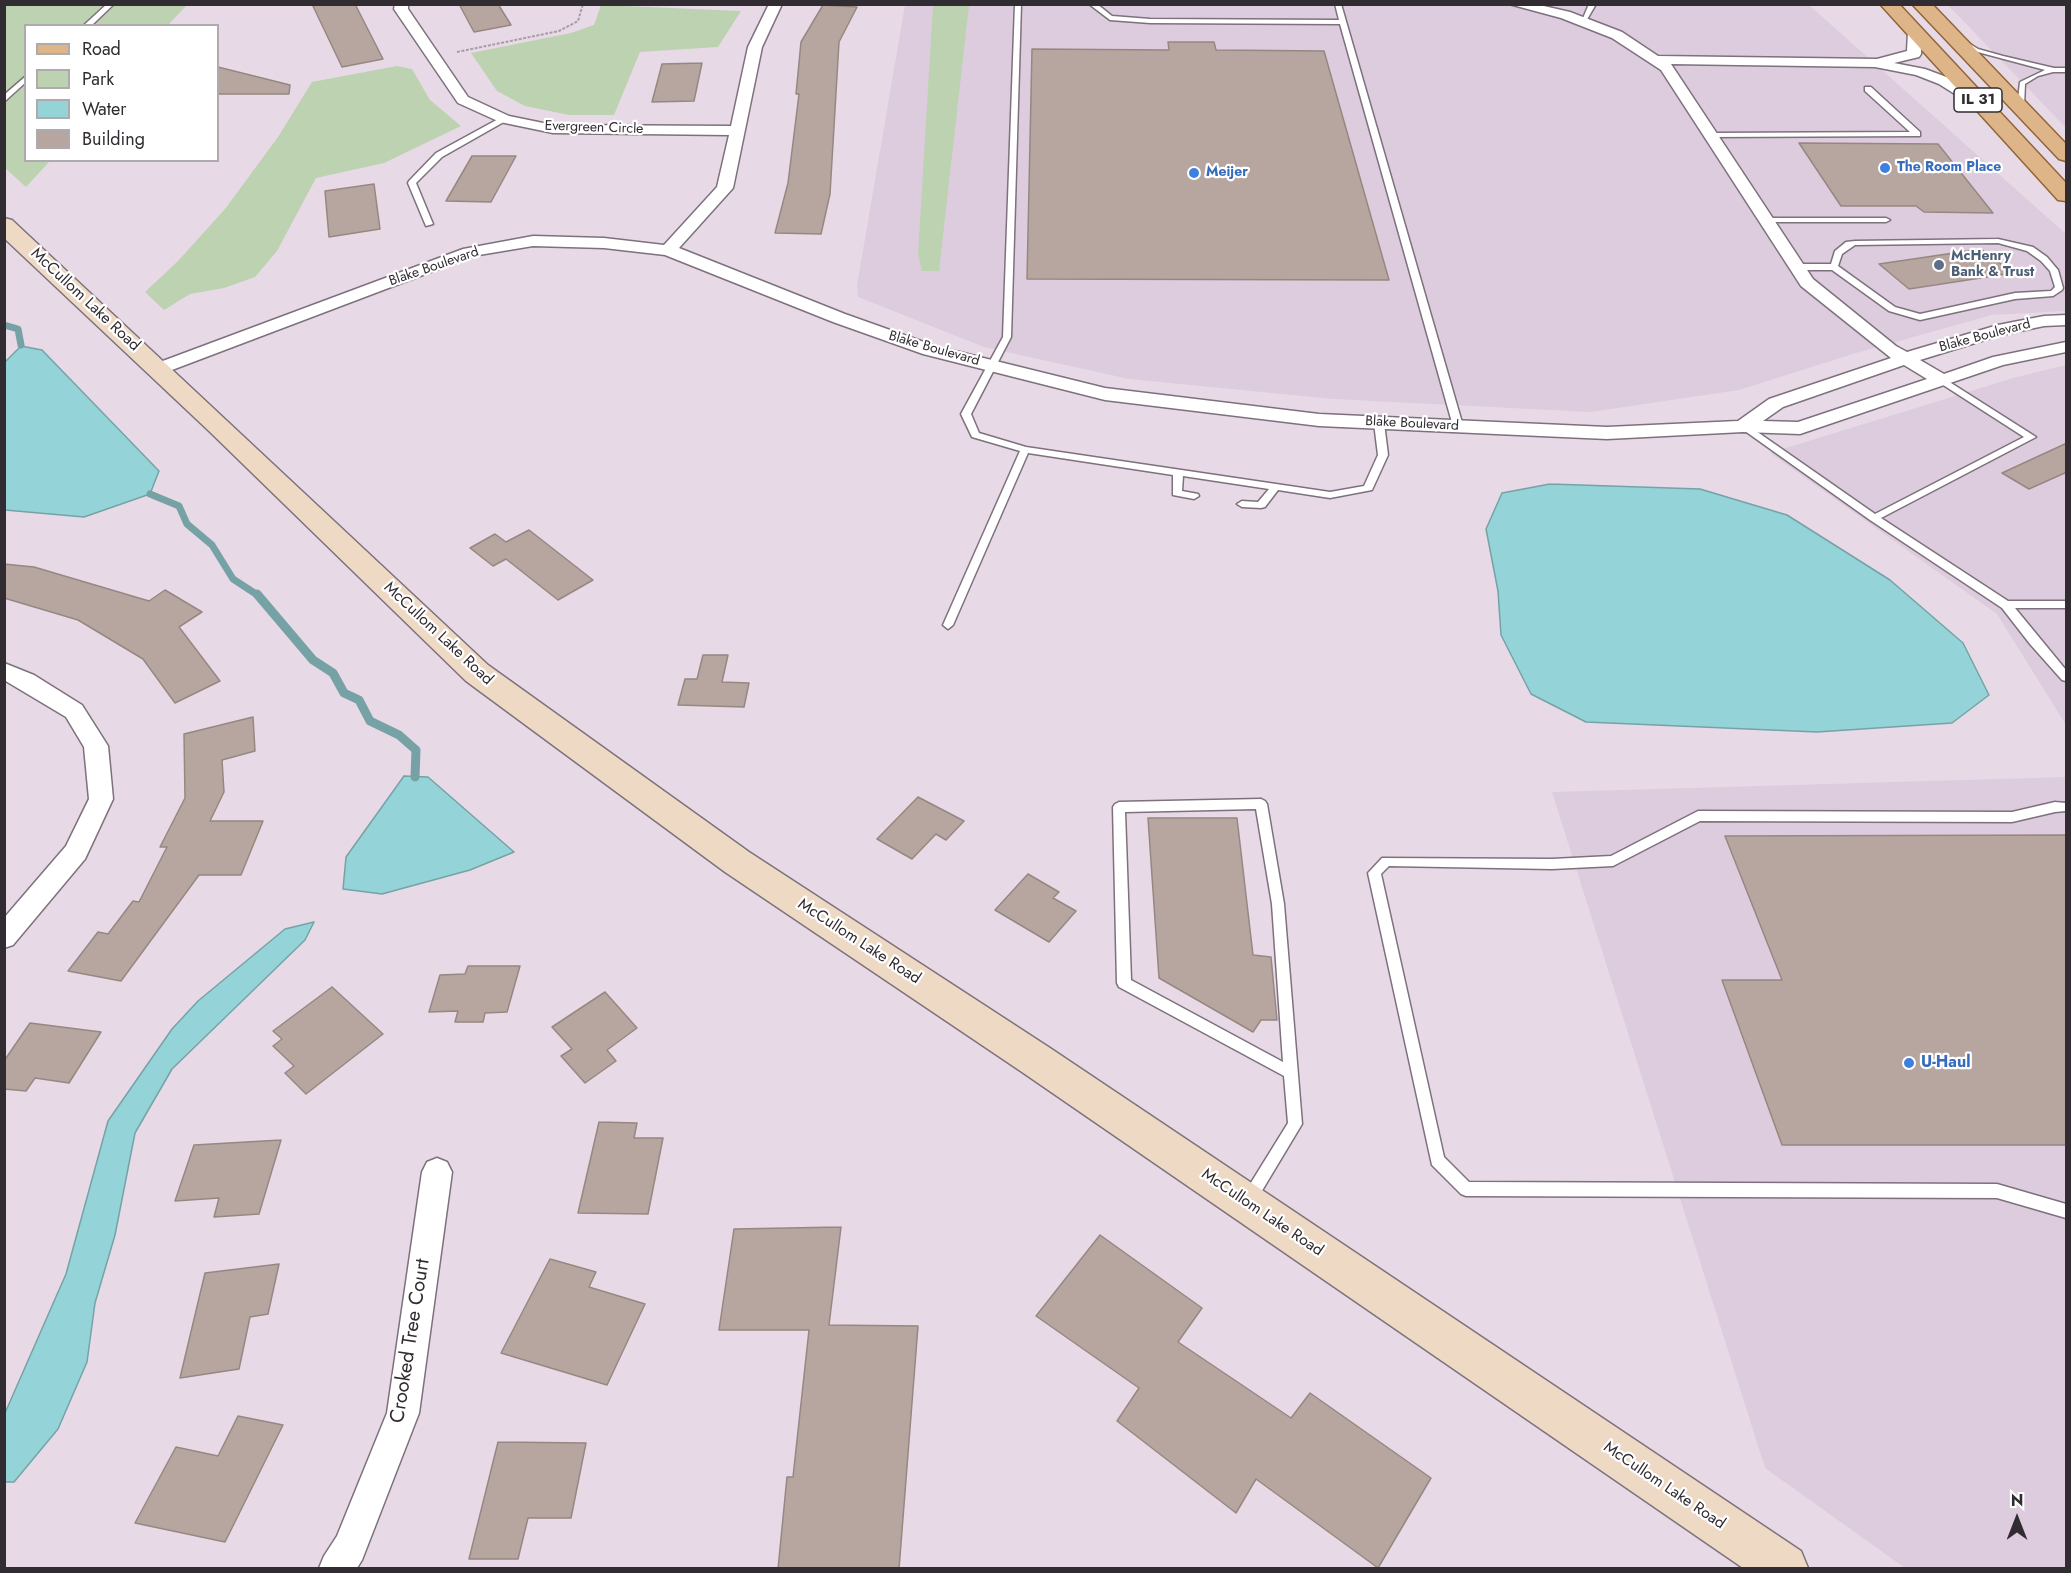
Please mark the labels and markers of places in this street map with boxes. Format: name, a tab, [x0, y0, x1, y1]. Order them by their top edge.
place label: The Room Place	[1897, 160, 2001, 176]
marker: The Room Place	[1878, 161, 1892, 175]
place label: Meijer	[1206, 165, 1248, 181]
marker: Meijer	[1187, 166, 1201, 180]
place label: McHenry Bank & Trust	[1951, 249, 2034, 282]
marker: McHenry Bank & Trust	[1932, 258, 1946, 272]
place label: U-Haul	[1921, 1053, 1970, 1073]
marker: U-Haul	[1902, 1056, 1916, 1070]

